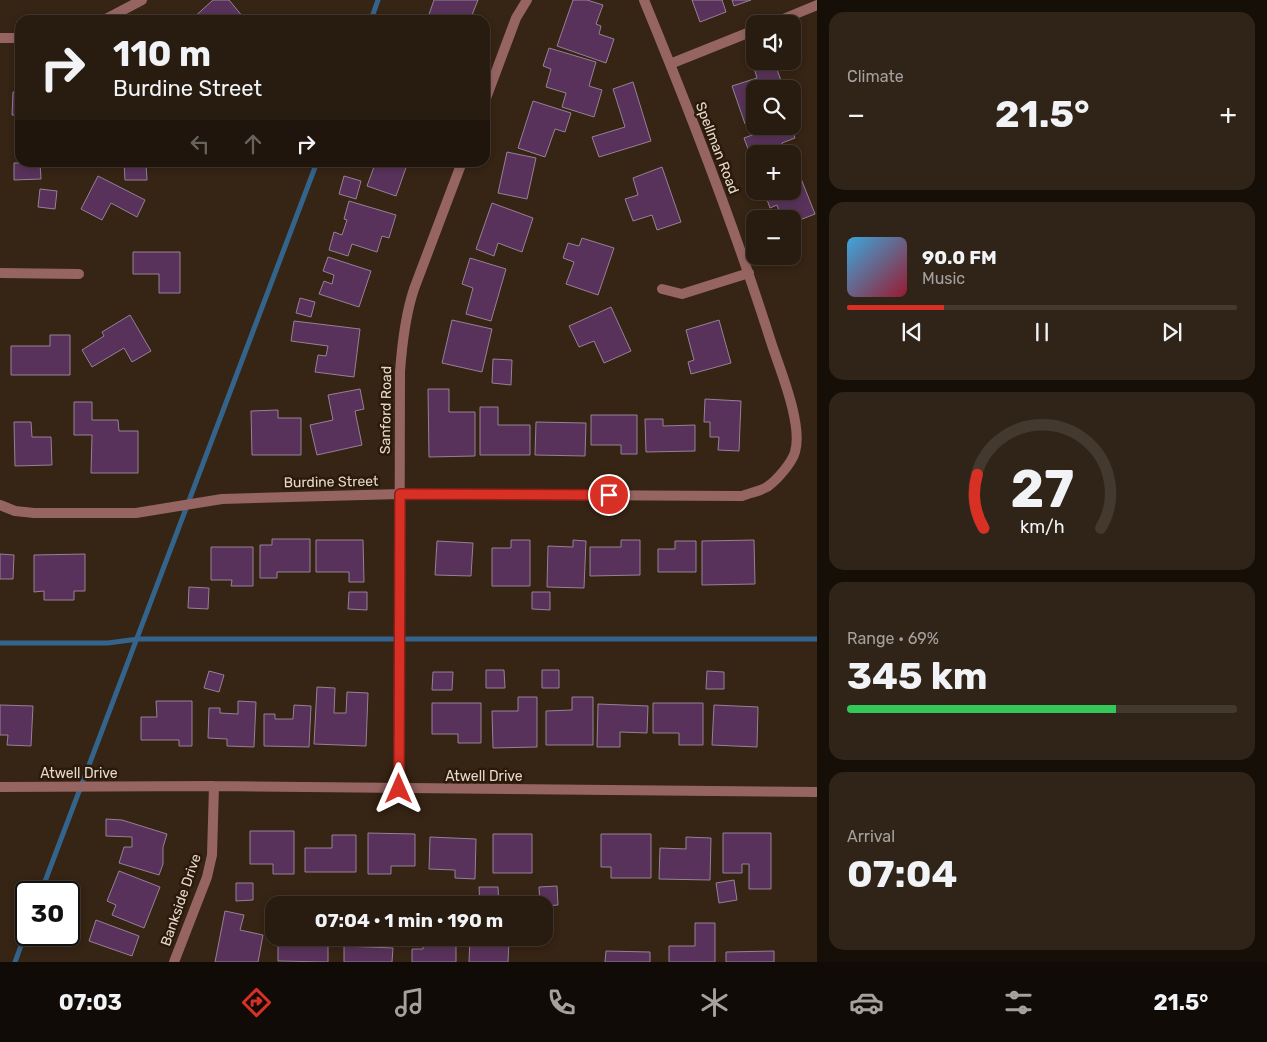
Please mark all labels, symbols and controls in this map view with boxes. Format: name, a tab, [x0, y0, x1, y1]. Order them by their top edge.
map controls	[746, 15, 801, 265]
button: sound	[746, 15, 801, 70]
text: 110 m	[113, 33, 211, 75]
icon: right	[30, 35, 95, 100]
text: Climate	[847, 67, 904, 86]
text: Burdine Street	[113, 75, 262, 102]
button: search	[746, 80, 801, 135]
text: 21.5°	[995, 91, 1090, 137]
text: −	[847, 98, 865, 131]
text: +	[1220, 98, 1237, 131]
street label: Spellman Road	[692, 100, 742, 196]
icon: left	[186, 130, 214, 158]
icon: ahead	[239, 130, 267, 158]
icon: right	[292, 130, 320, 158]
button: +	[746, 145, 801, 200]
button: −	[746, 210, 801, 265]
text: 90.0 FM	[922, 246, 997, 269]
text: Music	[922, 269, 965, 288]
icon: previous	[898, 318, 926, 346]
icon: pause	[1028, 318, 1056, 346]
icon: next	[1158, 318, 1186, 346]
street label: Sanford Road	[377, 366, 395, 454]
text: 27	[1010, 458, 1074, 520]
street label: Burdine Street	[283, 473, 379, 491]
pin	[588, 474, 630, 516]
icon: arrive	[595, 481, 623, 509]
text: km/h	[1020, 516, 1064, 537]
text: Range · 69%	[847, 629, 939, 648]
text: 345 km	[847, 653, 988, 699]
position arrow	[372, 762, 424, 814]
street label: Atwell Drive	[40, 765, 118, 782]
street label: Atwell Drive	[445, 768, 523, 785]
text: Arrival	[847, 827, 895, 846]
street label: Bankside Drive	[157, 851, 205, 948]
text: 07:04	[847, 851, 958, 897]
speed limit sign: 30	[15, 881, 80, 946]
text: 07:04 · 1 min · 190 m	[315, 909, 503, 932]
icon: directions	[239, 985, 274, 1020]
icon: music	[392, 985, 427, 1020]
icon: phone	[544, 985, 579, 1020]
icon: climate	[697, 985, 732, 1020]
icon: car	[849, 985, 884, 1020]
icon: filters	[1001, 985, 1036, 1020]
text: 07:03	[59, 989, 122, 1016]
text: 21.5°	[1154, 989, 1208, 1016]

